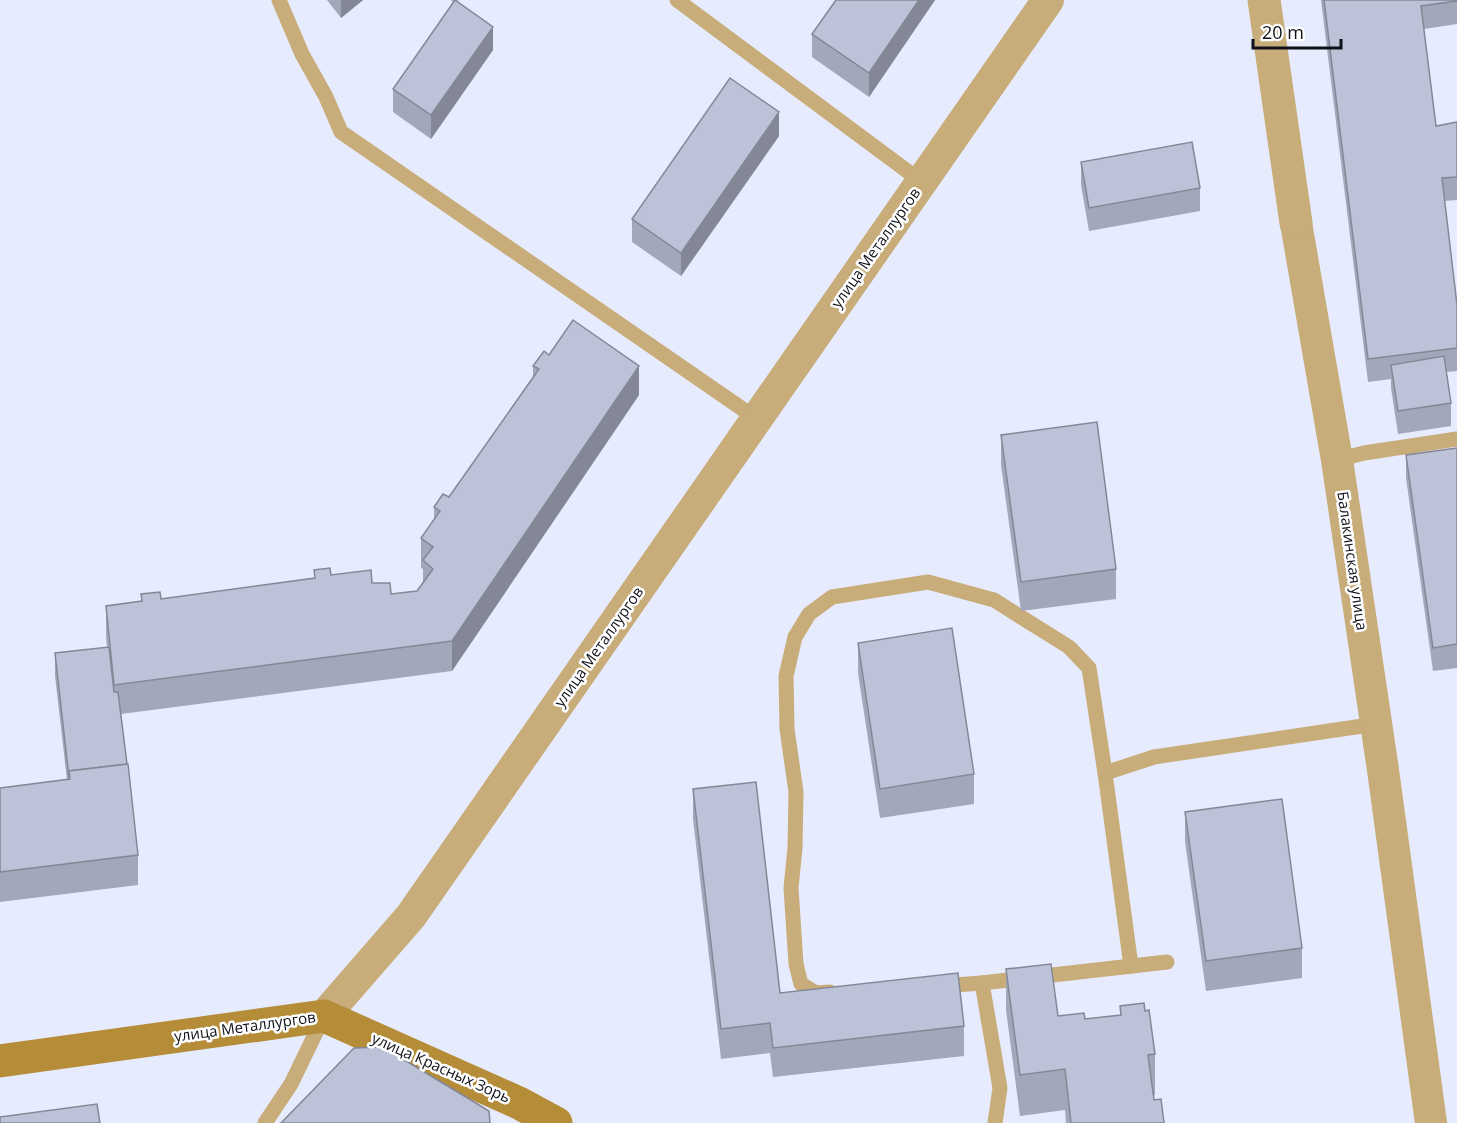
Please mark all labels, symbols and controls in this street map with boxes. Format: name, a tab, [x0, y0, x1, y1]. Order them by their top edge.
scale bar	[1253, 12, 1342, 50]
text: 20 m	[1262, 20, 1304, 44]
street label: улица Металлургов	[826, 183, 924, 312]
street label: Балакинская улица	[1333, 490, 1373, 632]
street label: улица Металлургов	[549, 582, 647, 711]
street label: улица Металлургов	[173, 1006, 317, 1046]
street label: улица Красных Зорь	[369, 1028, 514, 1107]

